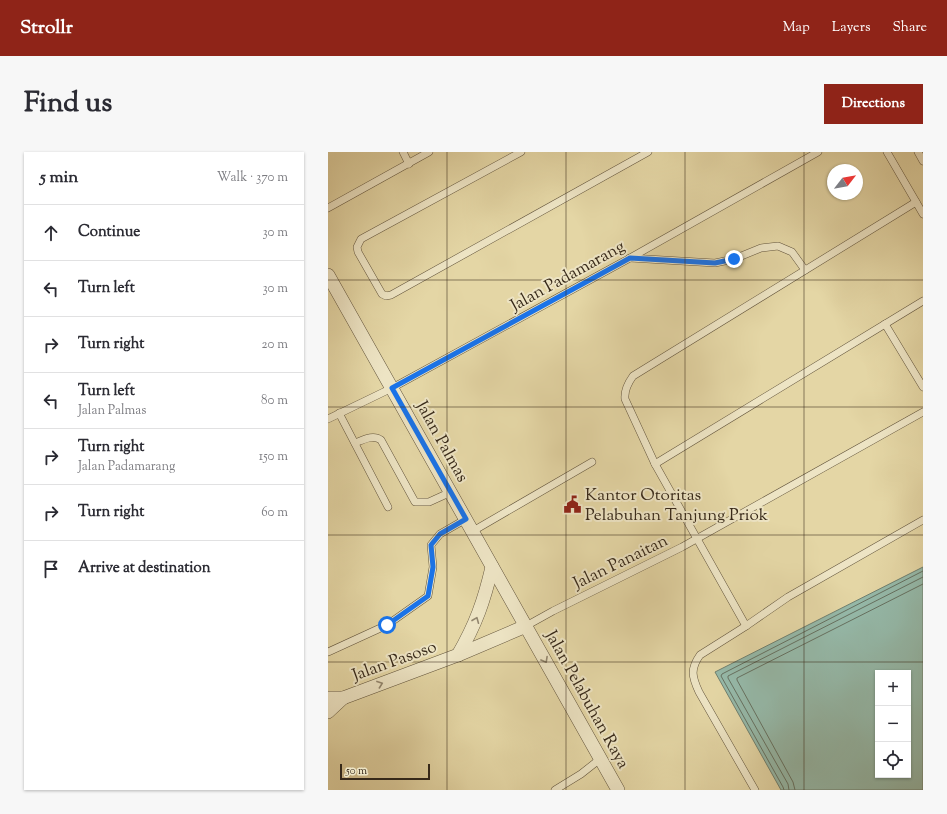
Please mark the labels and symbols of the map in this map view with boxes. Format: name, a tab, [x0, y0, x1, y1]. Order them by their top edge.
north arrow	[827, 164, 863, 200]
street label: Jalan Padamarang	[506, 235, 630, 319]
route end	[725, 250, 743, 268]
street label: Jalan Palmas	[409, 396, 474, 487]
place label: Kantor Otoritas Pelabuhan Tanjung Priok	[585, 484, 768, 528]
public building icon: Kantor Otoritas Pelabuhan Tanjung Priok	[562, 494, 582, 514]
street label: Jalan Panaitan	[569, 530, 672, 596]
route start	[378, 616, 396, 634]
one-way arrow	[472, 617, 480, 624]
street label: Jalan Pelabuhan Raya	[538, 626, 634, 774]
street label: Jalan Pasoso	[348, 636, 440, 689]
one-way arrow	[541, 656, 548, 663]
one-way arrow	[376, 681, 383, 689]
scale bar	[340, 762, 430, 781]

